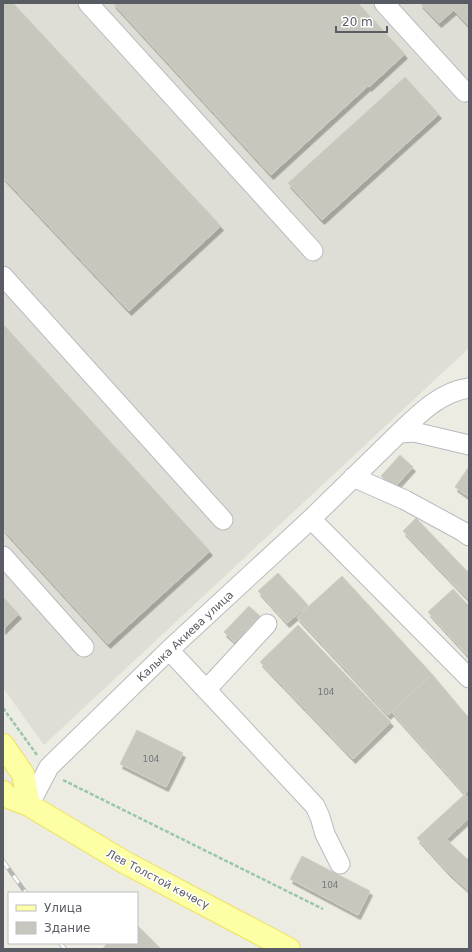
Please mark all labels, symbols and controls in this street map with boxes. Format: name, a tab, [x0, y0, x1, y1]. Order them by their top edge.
scale bar	[336, 8, 387, 34]
text: 20 m	[342, 15, 373, 29]
street label: Калыка Акиева улица	[135, 588, 236, 684]
house number: 104	[317, 687, 335, 697]
house number: 104	[142, 754, 160, 764]
street label: Лев Толстой көчөсү	[104, 847, 212, 912]
house number: 104	[321, 880, 339, 890]
legend	[8, 892, 138, 944]
text: Улица	[44, 901, 82, 915]
text: Здание	[44, 921, 90, 935]

